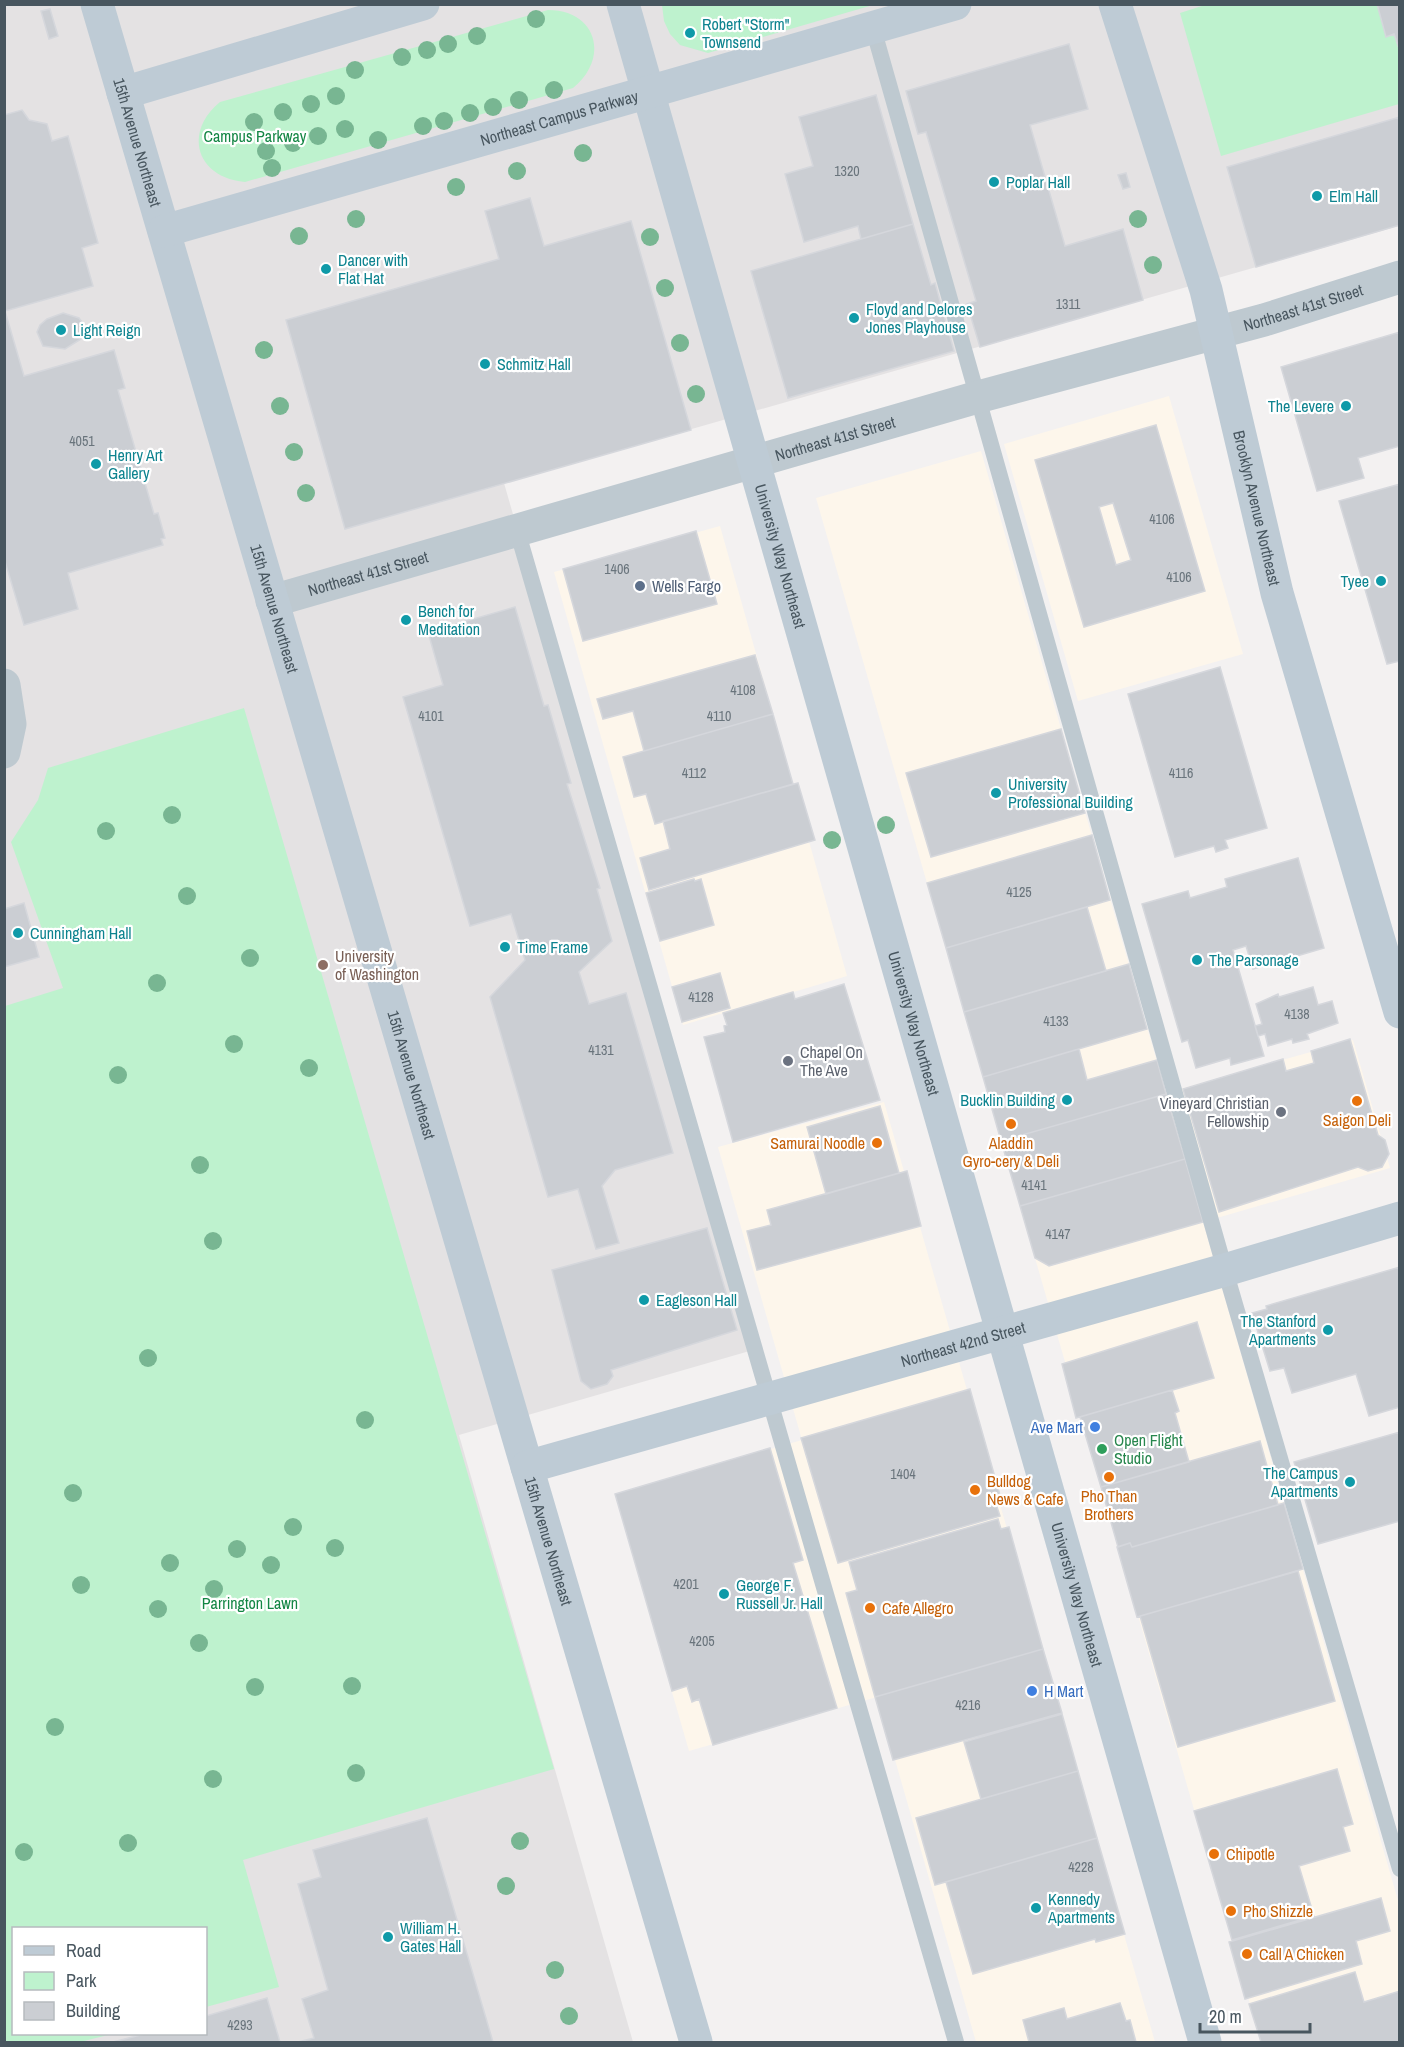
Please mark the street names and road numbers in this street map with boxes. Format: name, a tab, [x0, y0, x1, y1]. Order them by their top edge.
street label: 15th Avenue Northeast	[108, 75, 167, 210]
street label: Northeast Campus Parkway	[477, 84, 641, 151]
street label: Northeast 41st Street	[1241, 278, 1366, 336]
street label: Northeast 41st Street	[772, 410, 898, 466]
street label: Brooklyn Avenue Northeast	[1228, 428, 1286, 588]
street label: University Way Northeast	[750, 481, 812, 631]
street label: 15th Avenue Northeast	[245, 541, 304, 676]
street label: Northeast 41st Street	[305, 545, 431, 601]
street label: University Way Northeast	[883, 949, 945, 1098]
street label: 15th Avenue Northeast	[382, 1008, 441, 1142]
street label: Northeast 42nd Street	[898, 1316, 1028, 1372]
street label: 15th Avenue Northeast	[519, 1474, 578, 1608]
street label: University Way Northeast	[1046, 1520, 1108, 1669]

